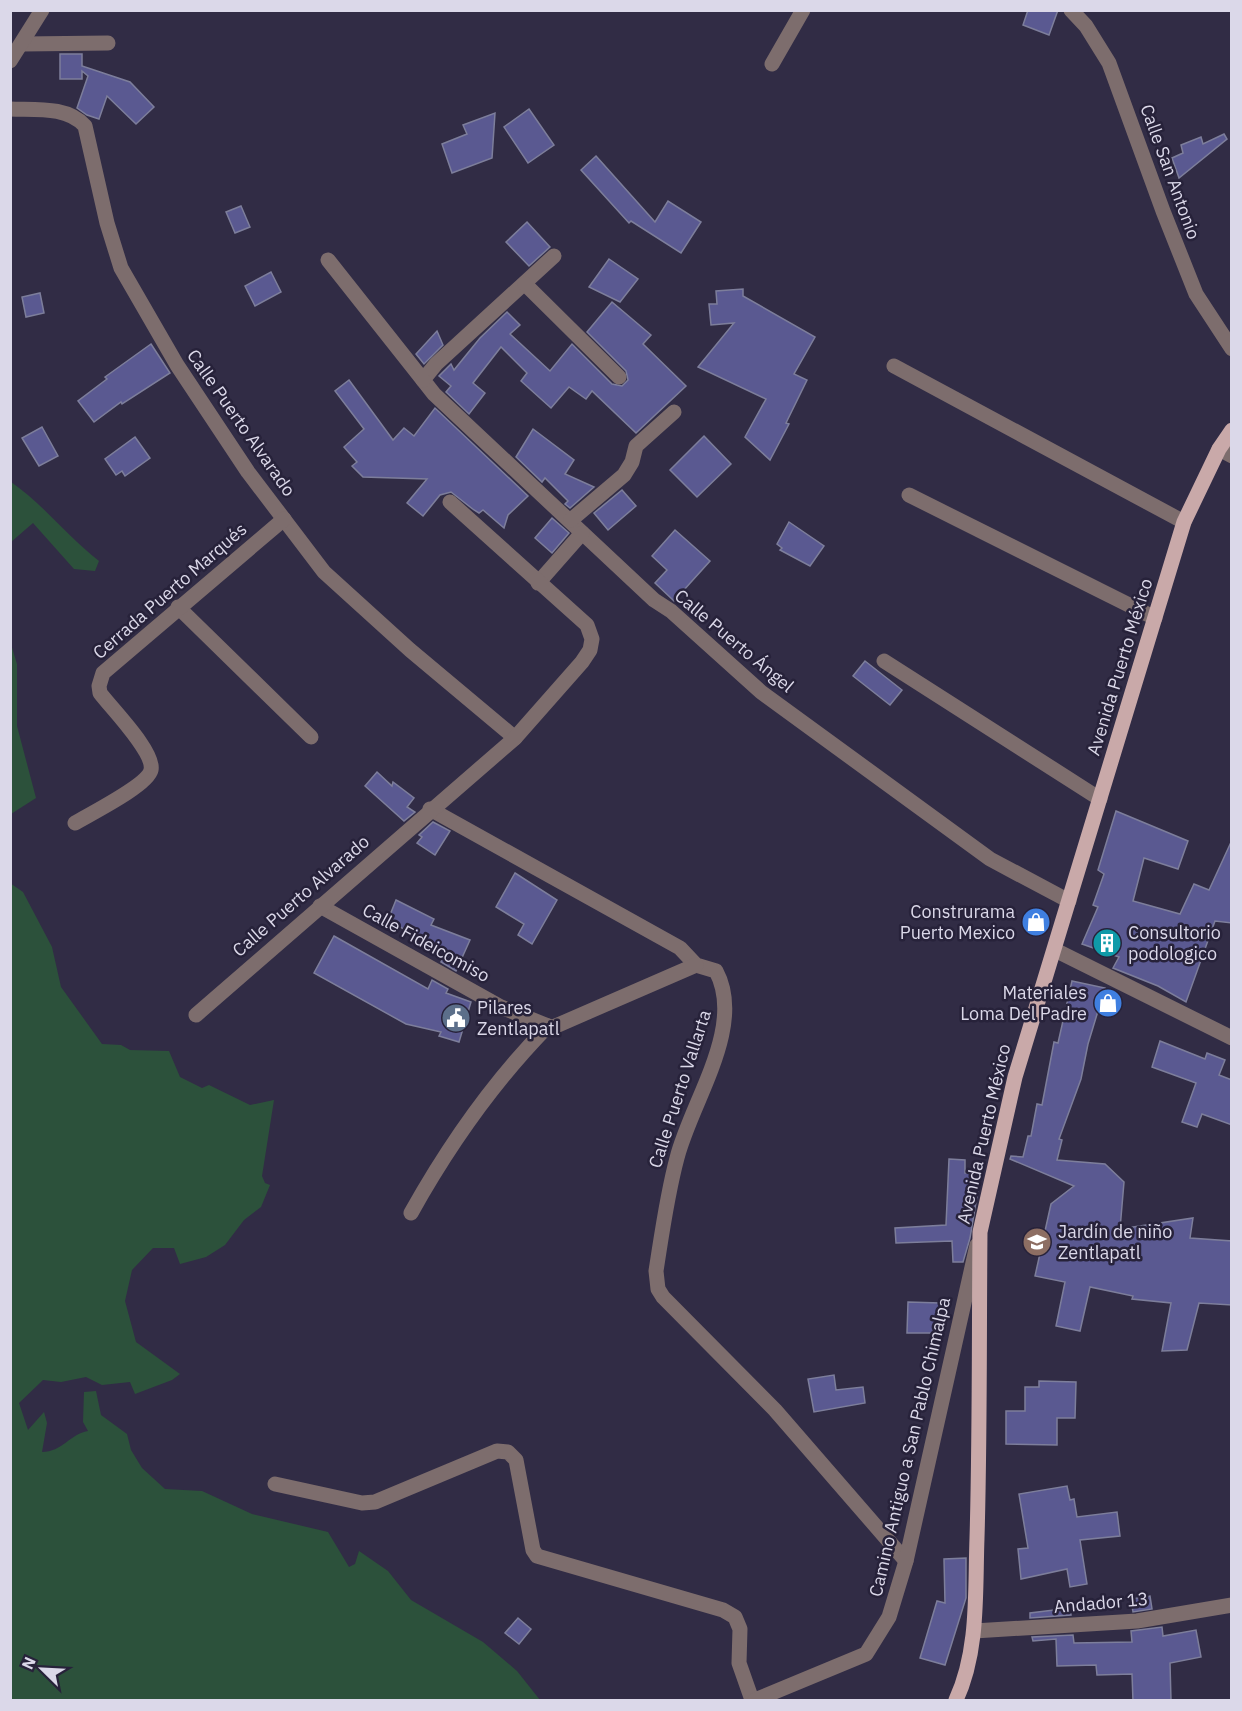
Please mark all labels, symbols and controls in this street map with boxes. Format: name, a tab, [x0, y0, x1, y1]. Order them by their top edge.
street label: Calle San Antonio	[1135, 101, 1206, 243]
street label: Calle Puerto Alvarado	[182, 345, 301, 501]
street label: Cerrada Puerto Marqués	[88, 518, 251, 664]
street label: Avenida Puerto México	[1082, 576, 1157, 758]
street label: Calle Puerto Ángel	[670, 584, 799, 697]
street label: Calle Puerto Alvarado	[227, 830, 374, 961]
street label: Calle Fideicomiso	[359, 898, 494, 987]
place label: Construrama Puerto Mexico	[900, 900, 1015, 944]
shop icon: Construrama Puerto Mexico	[1020, 906, 1052, 938]
place label: Consultorio podologico	[1128, 921, 1221, 965]
building icon: Consultorio podologico	[1091, 927, 1123, 959]
place label: Materiales Loma Del Padre	[960, 981, 1087, 1025]
shop icon: Materiales Loma Del Padre	[1092, 987, 1124, 1019]
place label: Pilares Zentlapatl	[477, 996, 560, 1040]
public building icon: Pilares Zentlapatl	[440, 1002, 472, 1034]
street label: Calle Puerto Vallarta	[643, 1007, 716, 1171]
street label: Avenida Puerto México	[952, 1042, 1015, 1226]
place label: Jardín de niño Zentlapatl	[1058, 1220, 1172, 1264]
school or university icon: Jardín de niño Zentlapatl	[1021, 1226, 1053, 1258]
street label: Camino Antiguo a San Pablo Chimalpa	[864, 1295, 955, 1599]
street label: Andador 13	[1053, 1587, 1149, 1618]
north arrow	[12, 1639, 72, 1699]
text: N	[17, 1654, 40, 1672]

